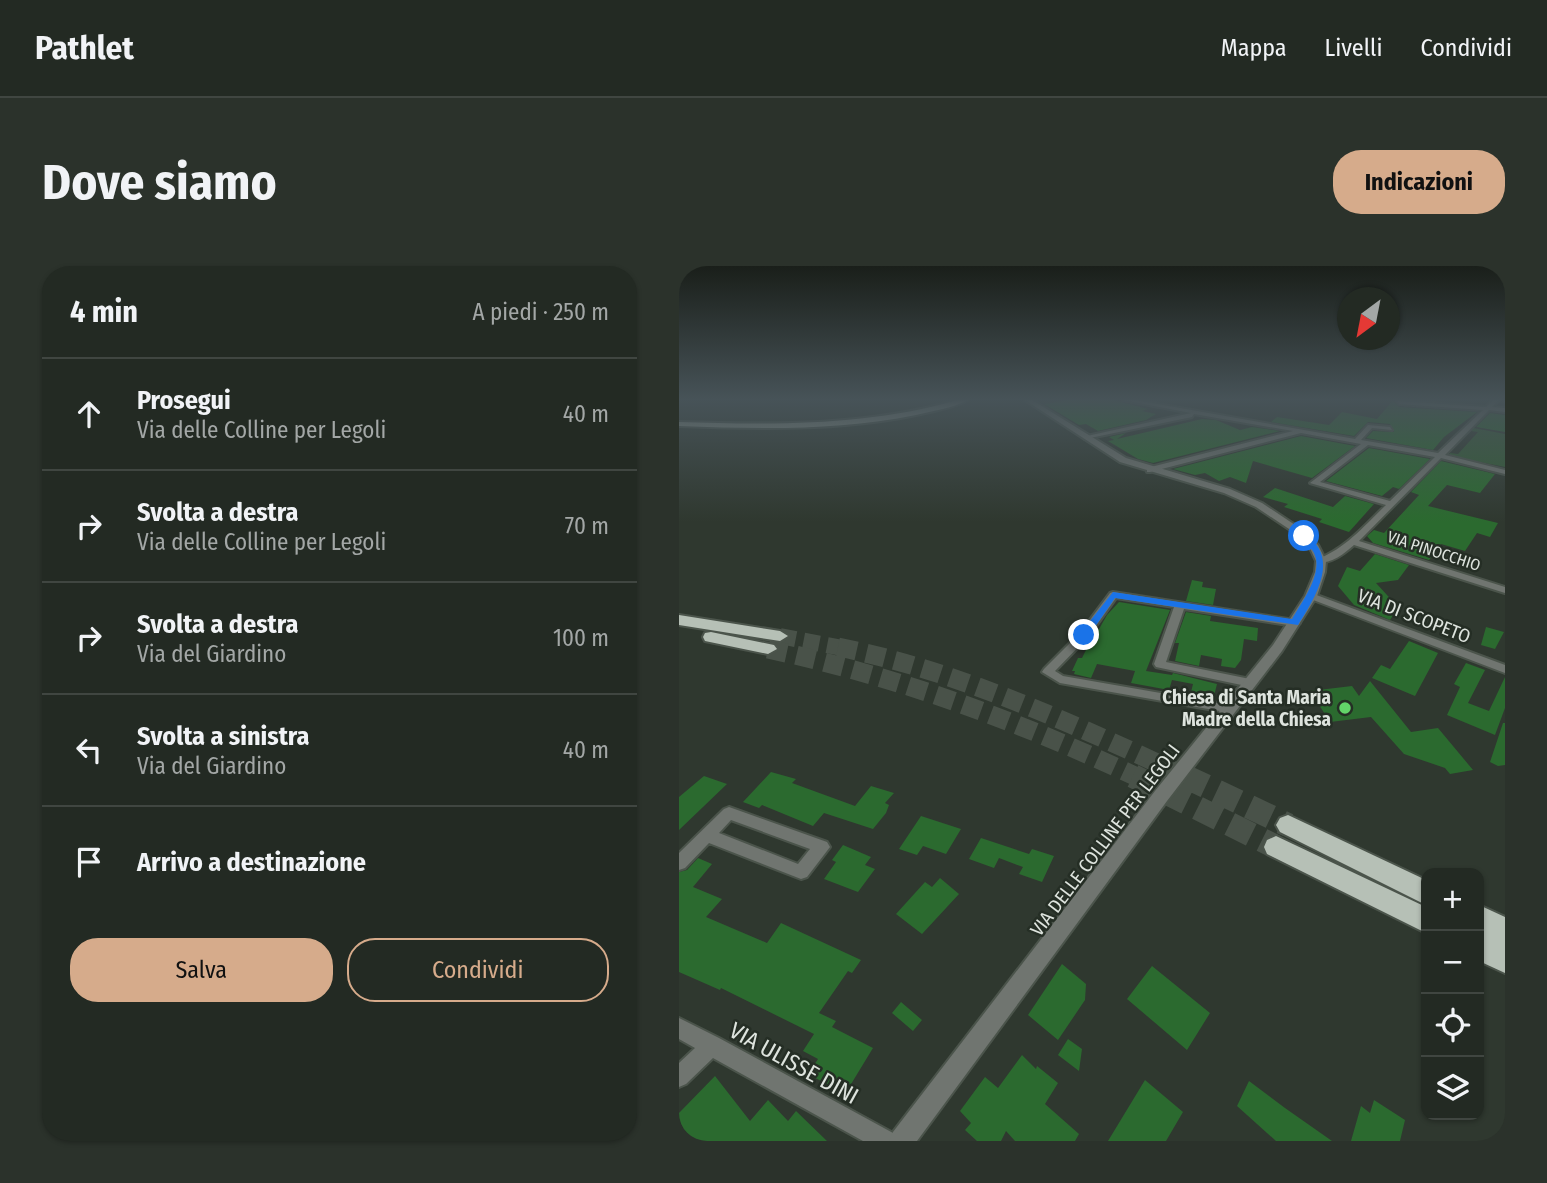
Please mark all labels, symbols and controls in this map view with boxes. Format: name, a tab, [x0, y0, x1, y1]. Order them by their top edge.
text: Pathlet	[35, 28, 134, 68]
text: Mappa	[1221, 34, 1287, 62]
text: Livelli	[1325, 34, 1382, 62]
text: Condividi	[1420, 34, 1512, 62]
button: Indicazioni	[1333, 150, 1505, 214]
text: Dove siamo	[42, 153, 277, 212]
north arrow	[1337, 287, 1400, 350]
text: 4 min	[70, 294, 138, 330]
text: A piedi · 250 m	[473, 298, 609, 326]
text: Prosegui	[137, 385, 231, 416]
icon: ahead	[70, 395, 108, 433]
text: 40 m	[563, 400, 609, 428]
text: Via delle Colline per Legoli	[137, 416, 386, 444]
text: Svolta a destra	[137, 497, 298, 528]
icon: right	[70, 507, 108, 545]
text: 70 m	[565, 512, 609, 540]
route start	[1288, 520, 1319, 551]
street label: VIA PINOCCHIO	[1385, 527, 1483, 575]
text: Via delle Colline per Legoli	[137, 528, 386, 556]
street label: VIA DI SCOPETO	[1354, 584, 1474, 648]
text: Svolta a destra	[137, 609, 298, 640]
icon: right	[70, 619, 108, 657]
route end	[1068, 619, 1099, 650]
text: 100 m	[553, 624, 609, 652]
text: Via del Giardino	[137, 640, 286, 668]
place label: Chiesa di Santa Maria Madre della Chiesa	[1162, 686, 1331, 731]
marker: Chiesa di Santa Maria Madre della Chiesa	[1337, 700, 1353, 716]
text: Svolta a sinistra	[137, 721, 309, 752]
icon: left	[70, 731, 108, 769]
text: 40 m	[563, 736, 609, 764]
street label: VIA DELLE COLLINE PER LEGOLI	[1025, 740, 1185, 940]
text: Via del Giardino	[137, 752, 286, 780]
icon: arrive	[70, 843, 108, 881]
text: Arrivo a destinazione	[137, 847, 366, 878]
map controls	[1421, 868, 1484, 1120]
button: +	[1421, 868, 1484, 931]
button: −	[1421, 931, 1484, 994]
button: Salva	[70, 938, 333, 1002]
button: Condividi	[347, 938, 609, 1002]
button: locate	[1421, 994, 1484, 1057]
street label: VIA ULISSE DINI	[725, 1016, 863, 1110]
button: layers	[1421, 1057, 1484, 1120]

